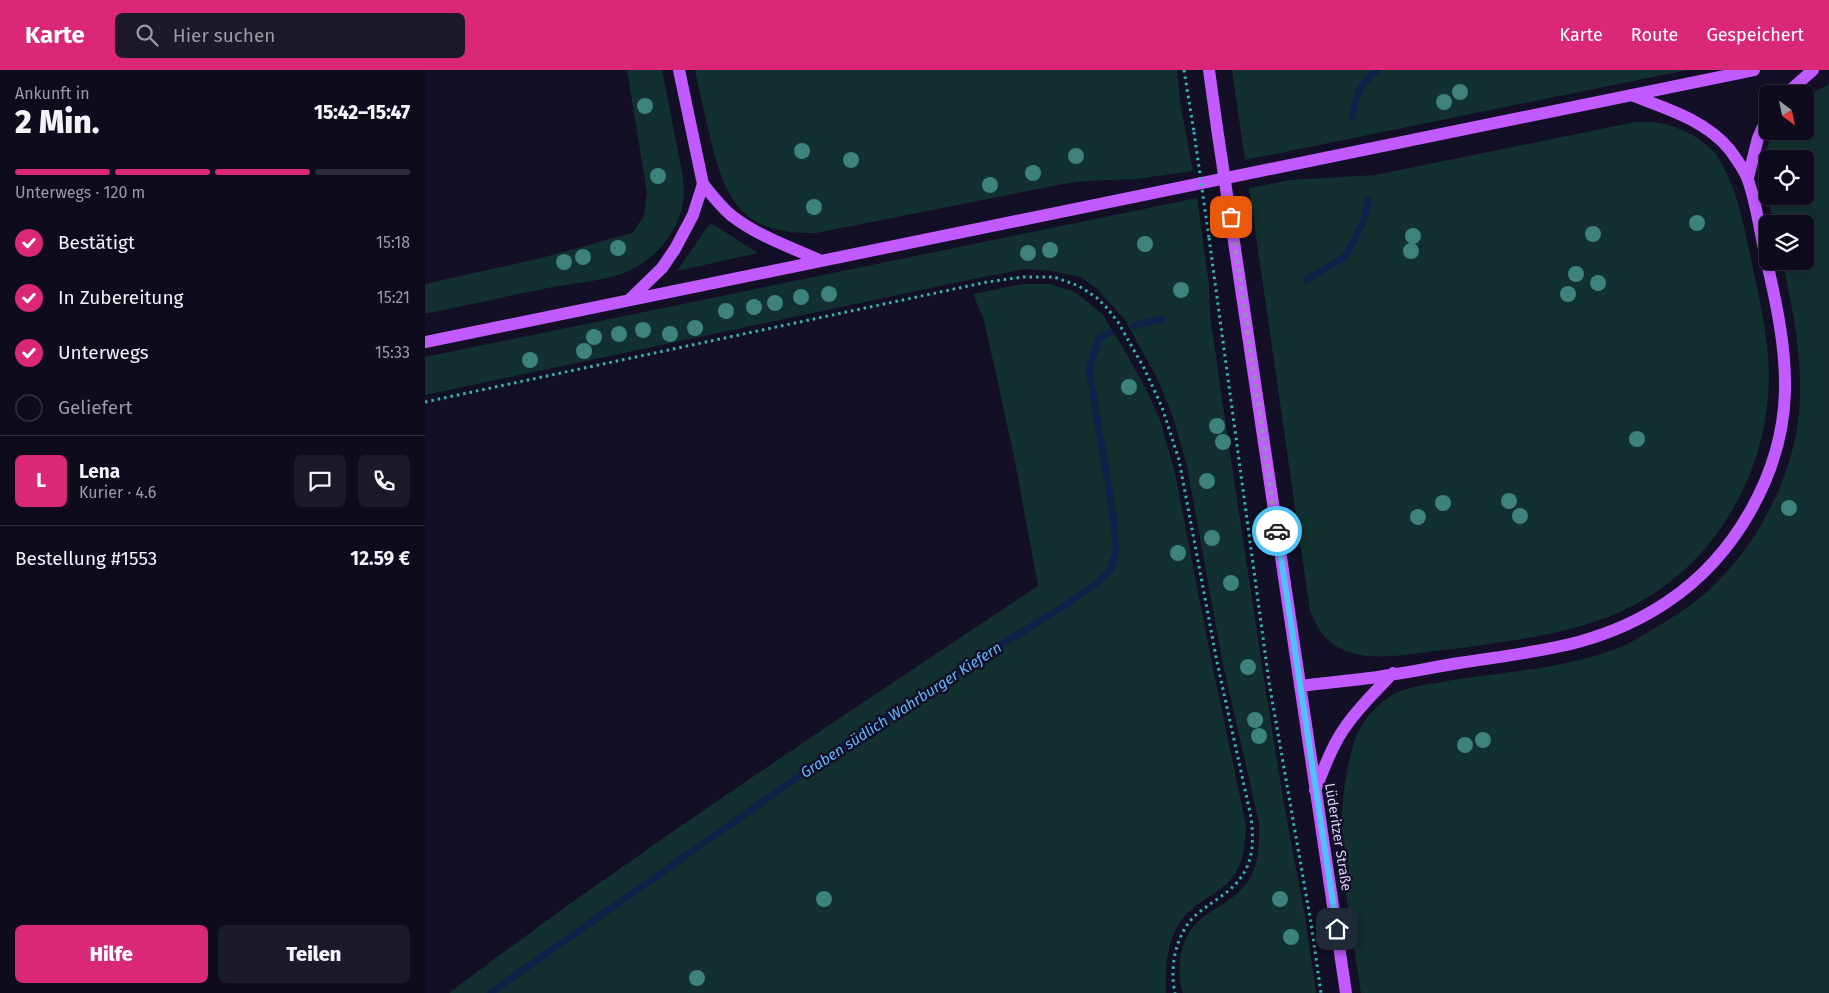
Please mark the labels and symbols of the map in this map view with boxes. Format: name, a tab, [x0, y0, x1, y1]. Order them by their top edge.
north arrow	[1759, 85, 1814, 140]
pin	[1210, 196, 1252, 238]
courier	[1252, 506, 1302, 556]
water label: Graben südlich Wahrburger Kiefern	[797, 638, 1005, 782]
street label: Lüderitzer Straße	[1321, 782, 1355, 892]
pin	[1316, 908, 1358, 950]

